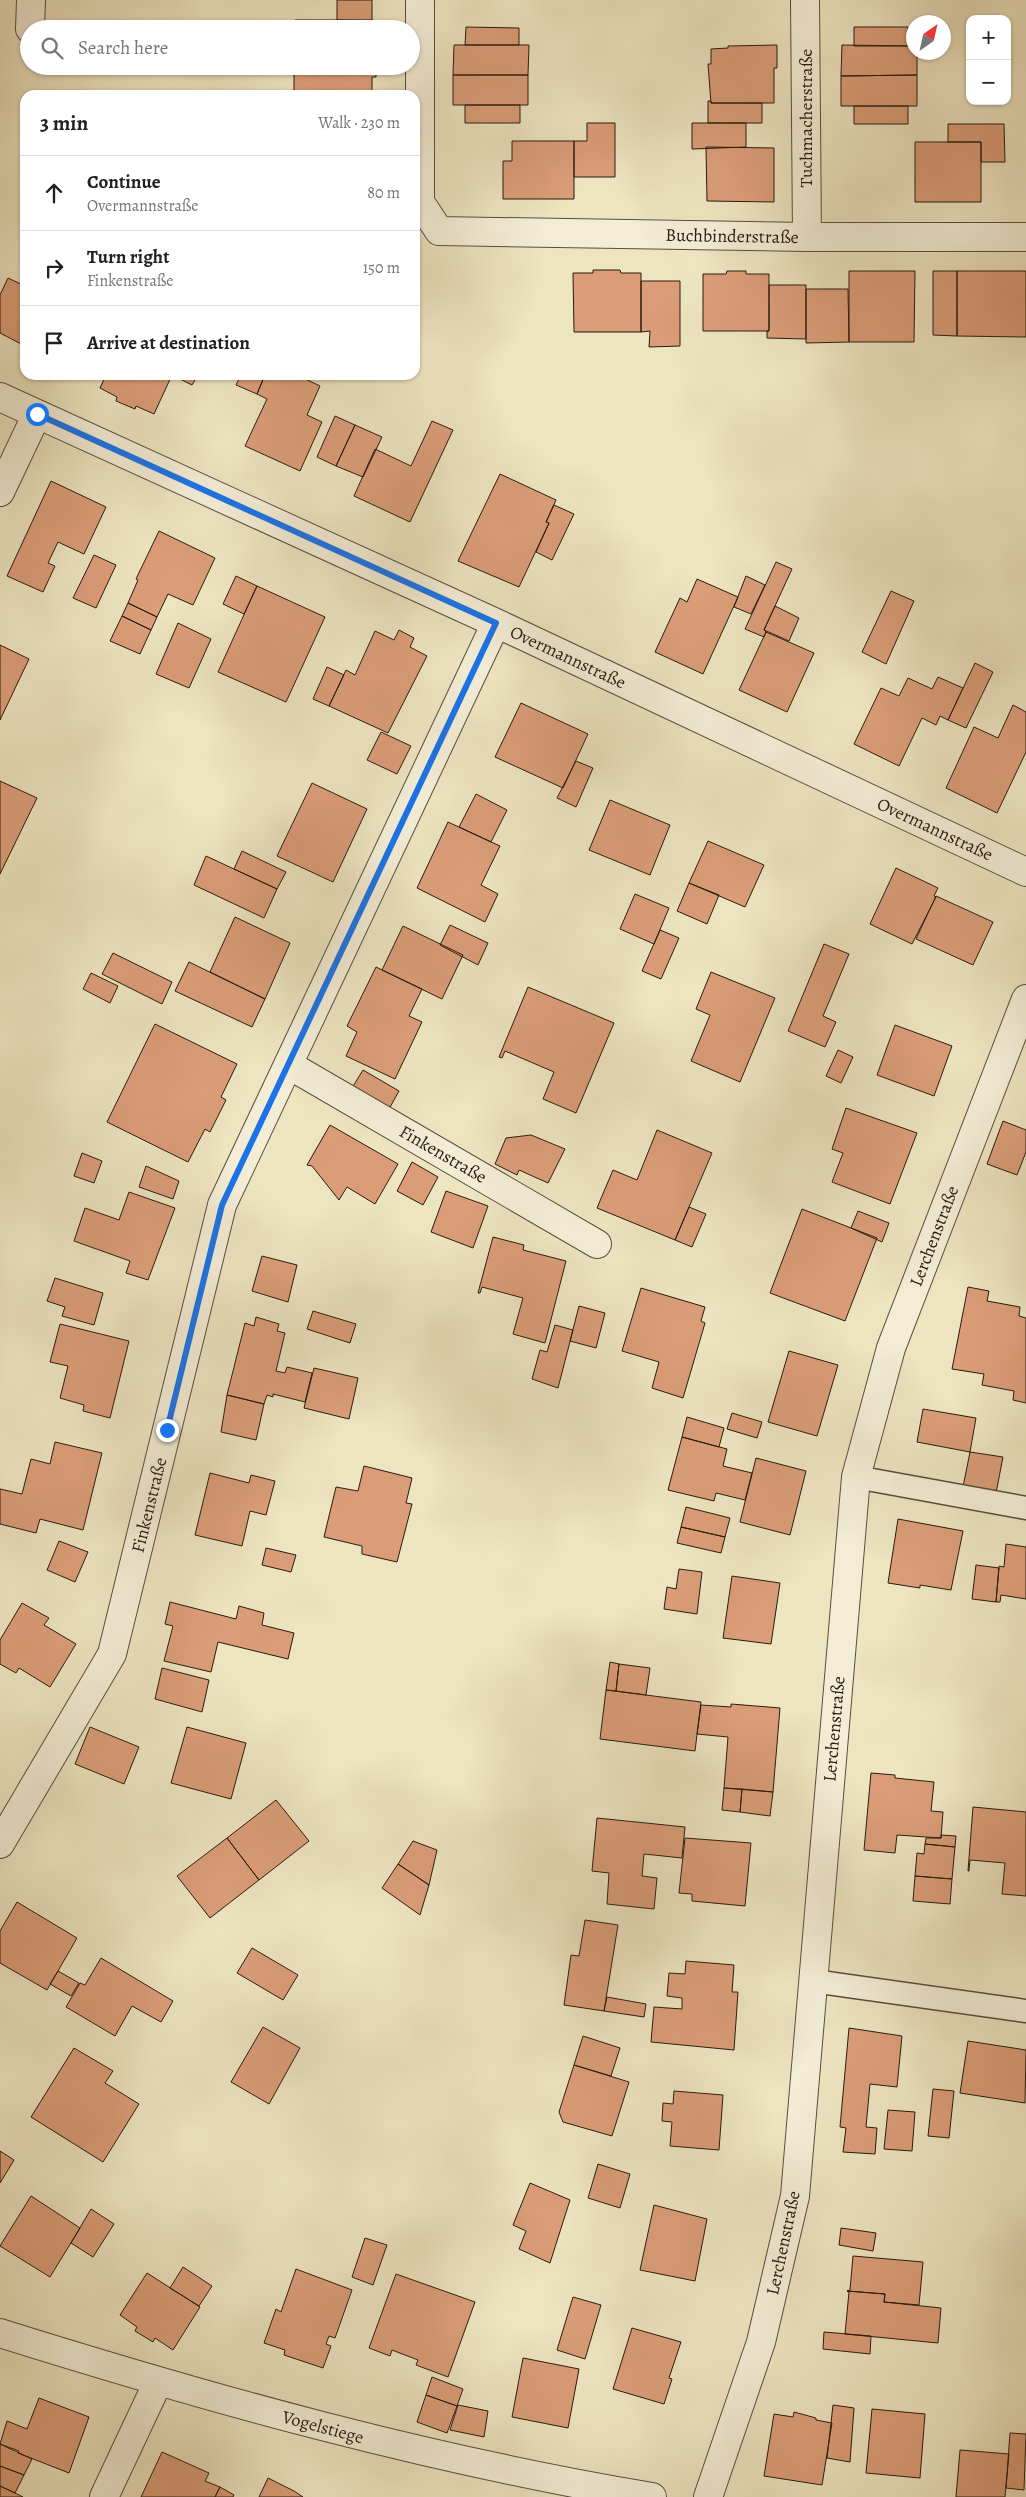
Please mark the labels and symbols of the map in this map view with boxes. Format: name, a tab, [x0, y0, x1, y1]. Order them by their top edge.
north arrow	[906, 15, 951, 60]
street label: Tuchmacherstraße	[794, 49, 818, 187]
street label: Buchbinderstraße	[665, 223, 799, 249]
route start	[26, 403, 49, 426]
street label: Overmannstraße	[506, 620, 630, 694]
street label: Overmannstraße	[873, 792, 997, 866]
street label: Finkenstraße	[395, 1119, 491, 1189]
street label: Lerchenstraße	[904, 1182, 964, 1290]
route end	[156, 1419, 179, 1442]
street label: Finkenstraße	[126, 1455, 172, 1555]
street label: Lerchenstraße	[817, 1675, 851, 1783]
street label: Lerchenstraße	[760, 2189, 806, 2297]
street label: Vogelstiege	[279, 2404, 366, 2449]

